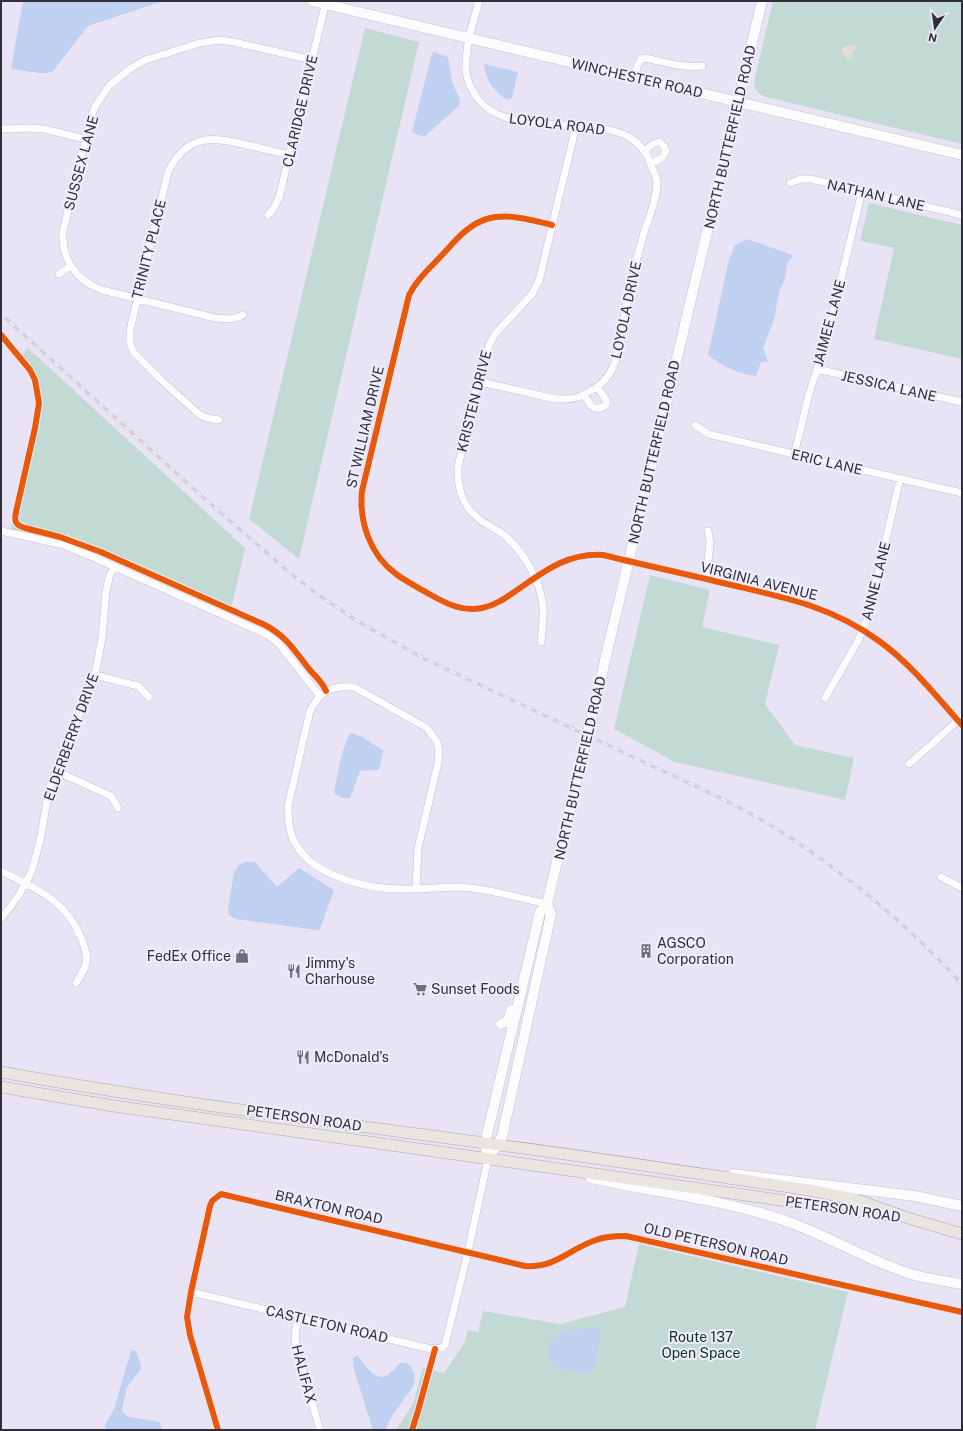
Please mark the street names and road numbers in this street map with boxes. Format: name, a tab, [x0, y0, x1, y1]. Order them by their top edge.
street label: NORTH BUTTERFIELD ROAD	[701, 44, 759, 230]
street label: CLARIDGE DRIVE	[279, 53, 321, 169]
street label: WINCHESTER ROAD	[570, 55, 704, 101]
street label: LOYOLA ROAD	[508, 110, 606, 138]
street label: SUSSEX LANE	[61, 114, 101, 212]
street label: NATHAN LANE	[826, 176, 926, 214]
street label: TRINITY PLACE	[129, 198, 169, 300]
street label: LOYOLA DRIVE	[608, 260, 644, 360]
street label: JAIMEE LANE	[810, 278, 848, 368]
street label: KRISTEN DRIVE	[454, 348, 494, 454]
street label: NORTH BUTTERFIELD ROAD	[625, 359, 683, 545]
street label: ST WILLIAM DRIVE	[343, 364, 387, 490]
street label: JESSICA LANE	[840, 367, 938, 405]
street label: ERIC LANE	[790, 446, 864, 478]
street label: ANNE LANE	[858, 540, 894, 622]
street label: VIRGINIA AVENUE	[699, 559, 819, 603]
street label: ELDERBERRY DRIVE	[40, 671, 102, 803]
street label: NORTH BUTTERFIELD ROAD	[551, 675, 609, 861]
street label: PETERSON ROAD	[245, 1102, 363, 1134]
street label: BRAXTON ROAD	[274, 1187, 384, 1227]
street label: PETERSON ROAD	[784, 1193, 902, 1225]
street label: OLD PETERSON ROAD	[642, 1220, 790, 1268]
street label: CASTLETON ROAD	[264, 1302, 390, 1346]
street label: HALIFAX	[289, 1343, 320, 1405]

